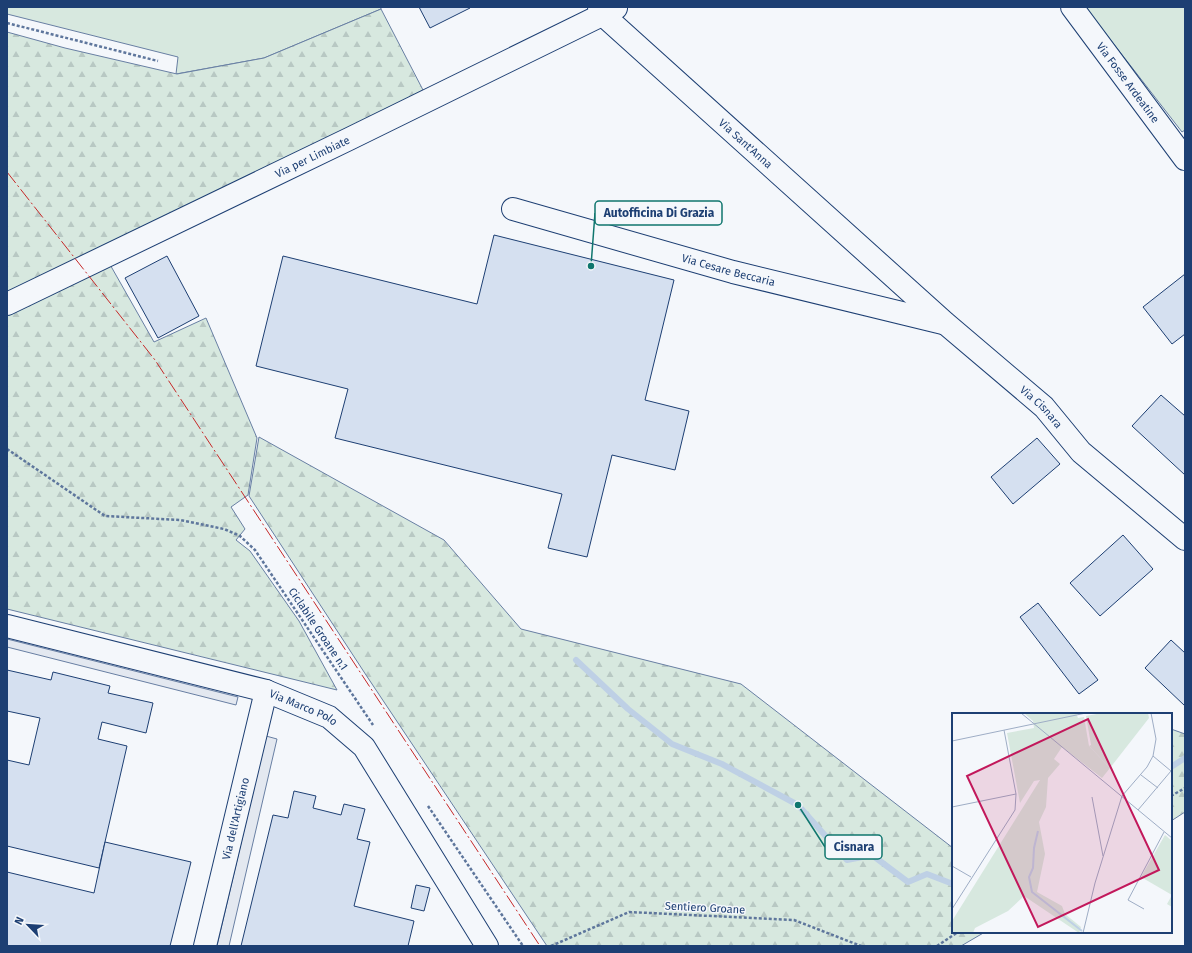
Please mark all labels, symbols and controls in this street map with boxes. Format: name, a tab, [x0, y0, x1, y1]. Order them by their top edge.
street label: Via Fosse Ardeatine	[1094, 40, 1162, 125]
street label: Via Sant'Anna	[716, 116, 775, 171]
street label: Via per Limbiate	[273, 133, 352, 180]
callout: Autofficina Di Grazia	[595, 201, 722, 225]
text: Autofficina Di Grazia	[603, 206, 715, 220]
street label: Via Cesare Beccaria	[680, 251, 777, 289]
street label: Via Cisnara	[1017, 383, 1065, 431]
street label: Ciclabile Groane n.1	[286, 585, 350, 673]
street label: Via Marco Polo	[268, 687, 340, 728]
inset map	[952, 713, 1172, 933]
street label: Via dell'Artigiano	[219, 776, 252, 861]
callout: Cisnara	[825, 835, 882, 859]
text: Cisnara	[834, 840, 875, 854]
street label: Sentiero Groane	[665, 899, 745, 917]
north arrow	[8, 905, 48, 945]
text: N	[12, 915, 27, 927]

